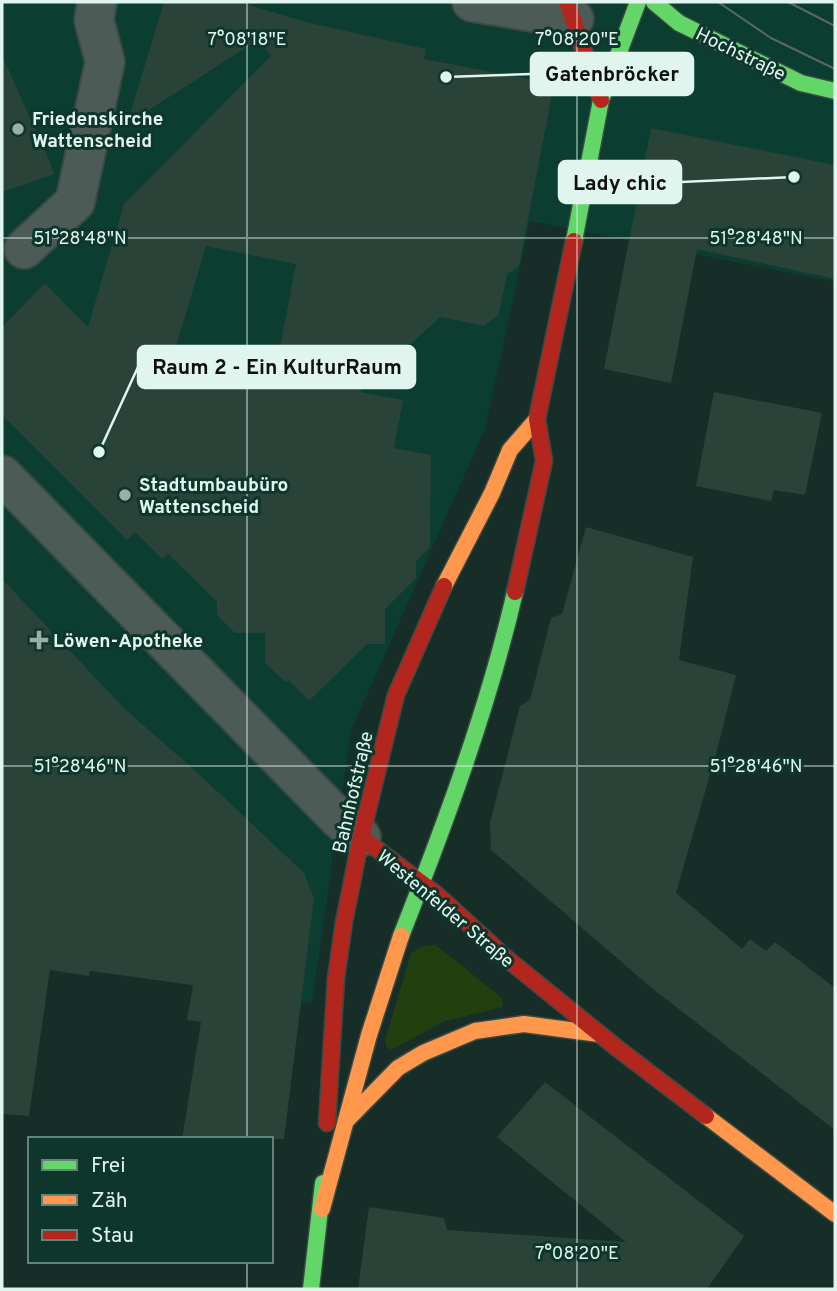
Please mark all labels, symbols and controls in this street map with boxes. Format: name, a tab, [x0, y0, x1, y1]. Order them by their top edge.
street label: Hochstraße	[691, 23, 789, 87]
text: 7°08'18"E	[208, 29, 286, 52]
text: 7°08'20"E	[535, 29, 619, 52]
callout: Gatenbröcker	[531, 53, 693, 95]
text: Gatenbröcker	[545, 62, 679, 89]
place label: Friedenskirche Wattenscheid	[32, 108, 163, 154]
marker: Friedenskirche Wattenscheid	[10, 121, 26, 137]
callout: Lady chic	[559, 161, 681, 203]
text: Lady chic	[573, 171, 667, 198]
text: 51°28'48"N	[33, 228, 127, 251]
text: 51°28'48"N	[709, 228, 803, 251]
callout: Raum 2 - Ein KulturRaum	[138, 346, 415, 388]
text: Raum 2 - Ein KulturRaum	[152, 355, 402, 382]
place label: Stadtumbaubüro Wattenscheid	[139, 474, 288, 520]
marker: Stadtumbaubüro Wattenscheid	[117, 487, 133, 503]
place label: Löwen-Apotheke	[53, 630, 203, 654]
marker: Löwen-Apotheke	[31, 632, 47, 648]
street label: Bahnhofstraße	[328, 729, 380, 856]
text: 51°28'46"N	[33, 756, 127, 779]
text: 51°28'46"N	[709, 756, 803, 779]
street label: Westenfelder Straße	[371, 845, 518, 974]
legend	[28, 1137, 273, 1263]
text: Frei	[91, 1153, 126, 1180]
text: Zäh	[91, 1188, 128, 1215]
text: Stau	[91, 1223, 134, 1250]
text: 7°08'20"E	[535, 1243, 619, 1266]

